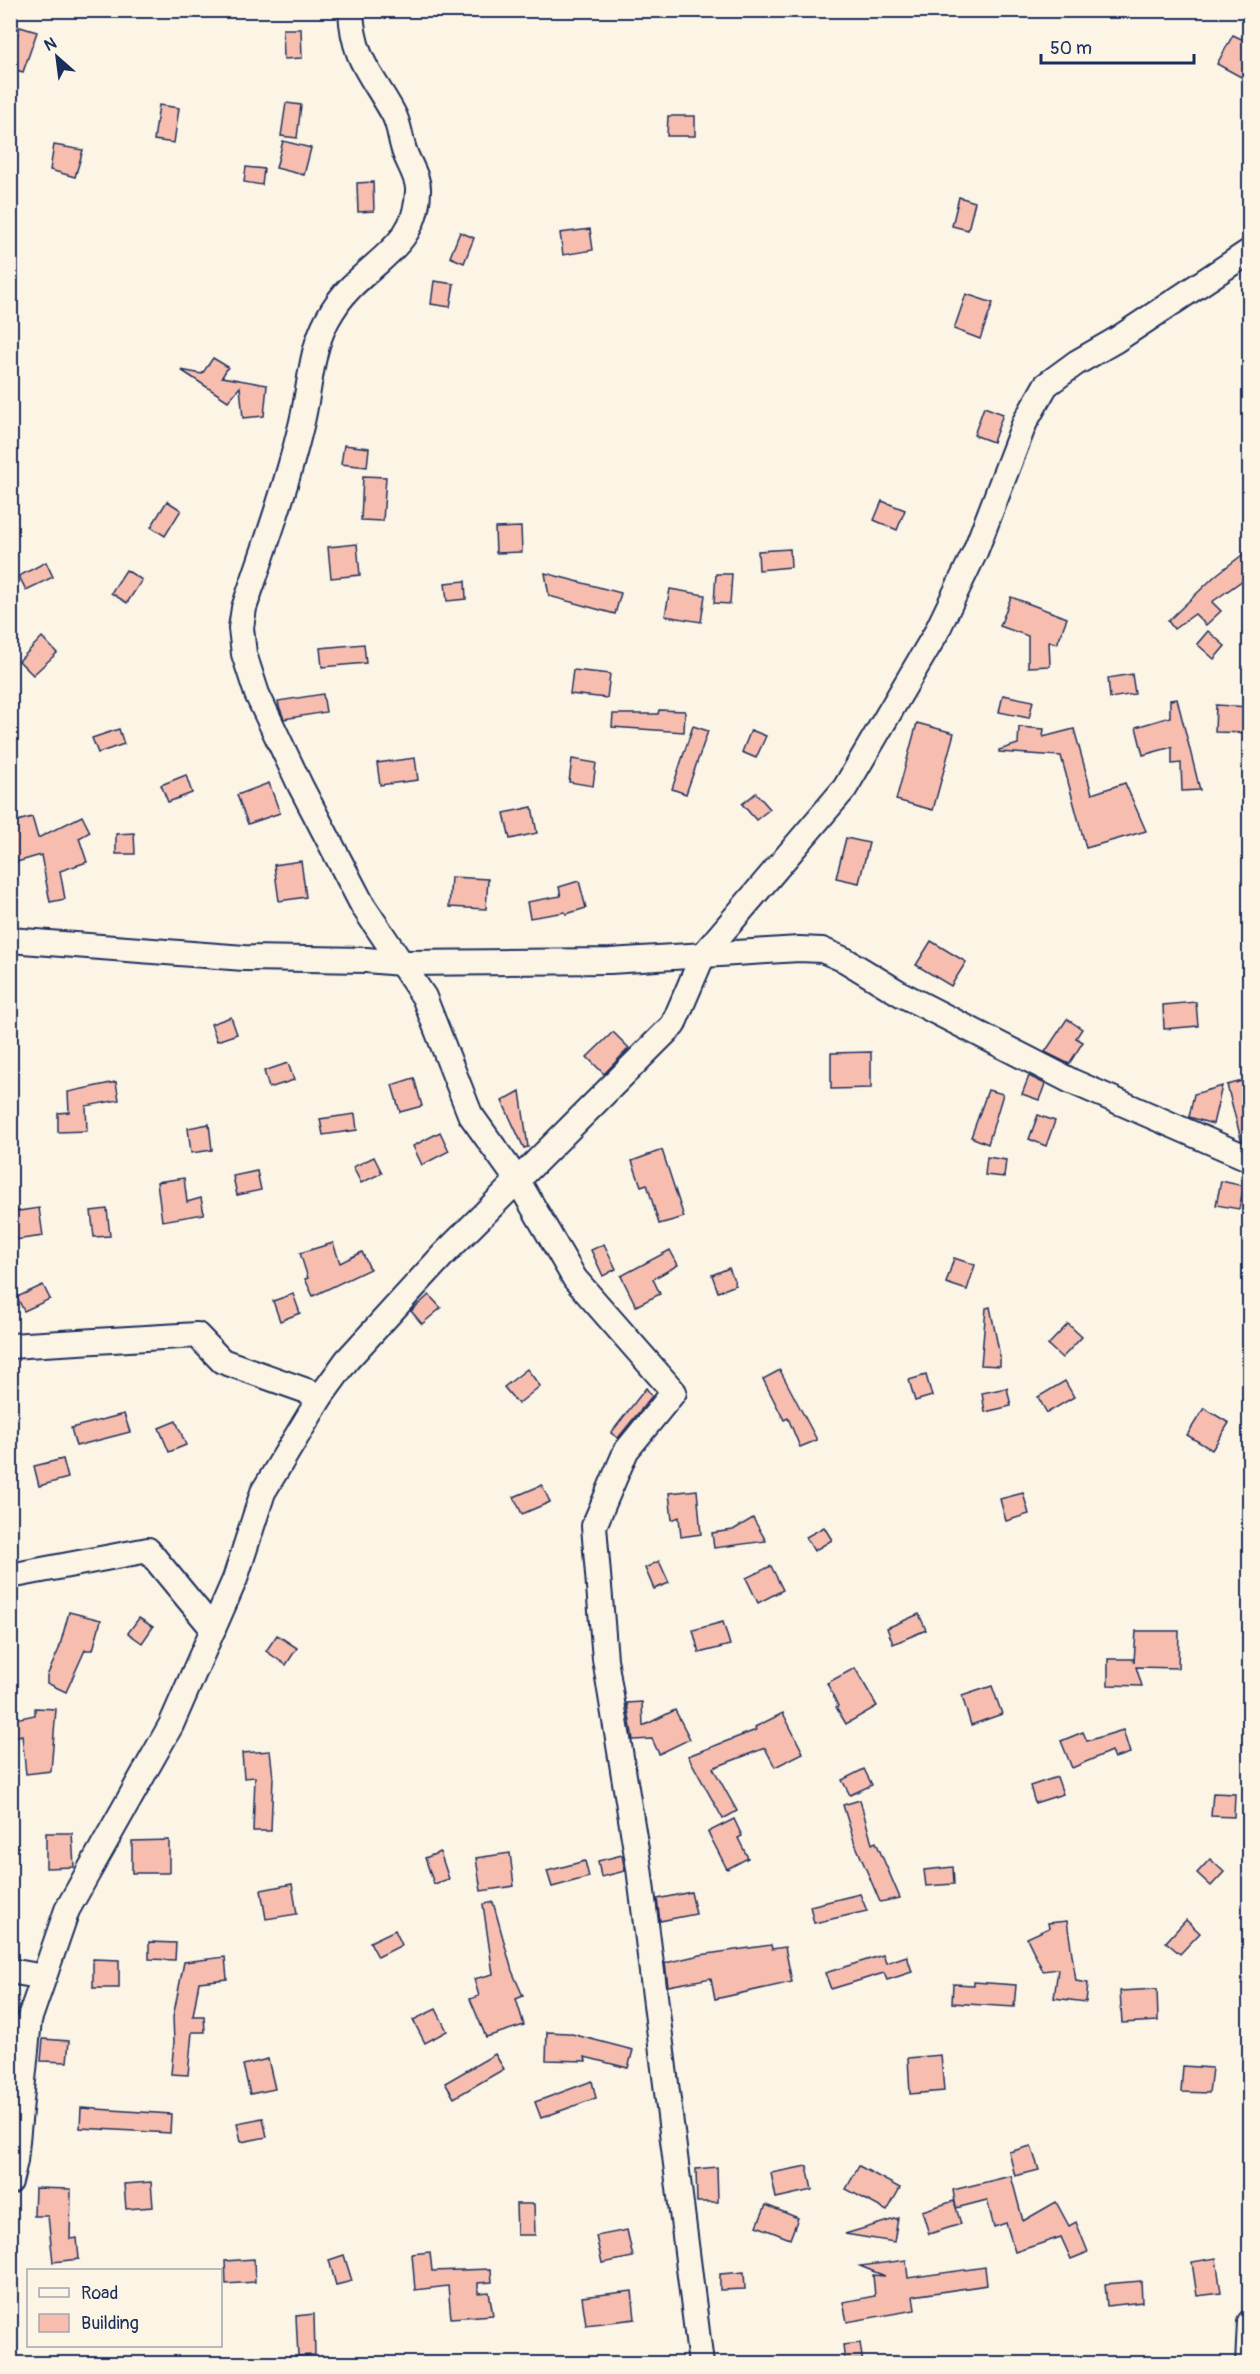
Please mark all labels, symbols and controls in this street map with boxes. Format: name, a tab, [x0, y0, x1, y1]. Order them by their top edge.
north arrow	[27, 27, 87, 87]
scale bar	[1041, 27, 1194, 65]
text: N	[41, 33, 60, 56]
text: 50 m	[1050, 37, 1092, 60]
legend	[27, 2269, 222, 2347]
text: Road	[81, 2282, 118, 2305]
text: Building	[81, 2312, 139, 2335]

